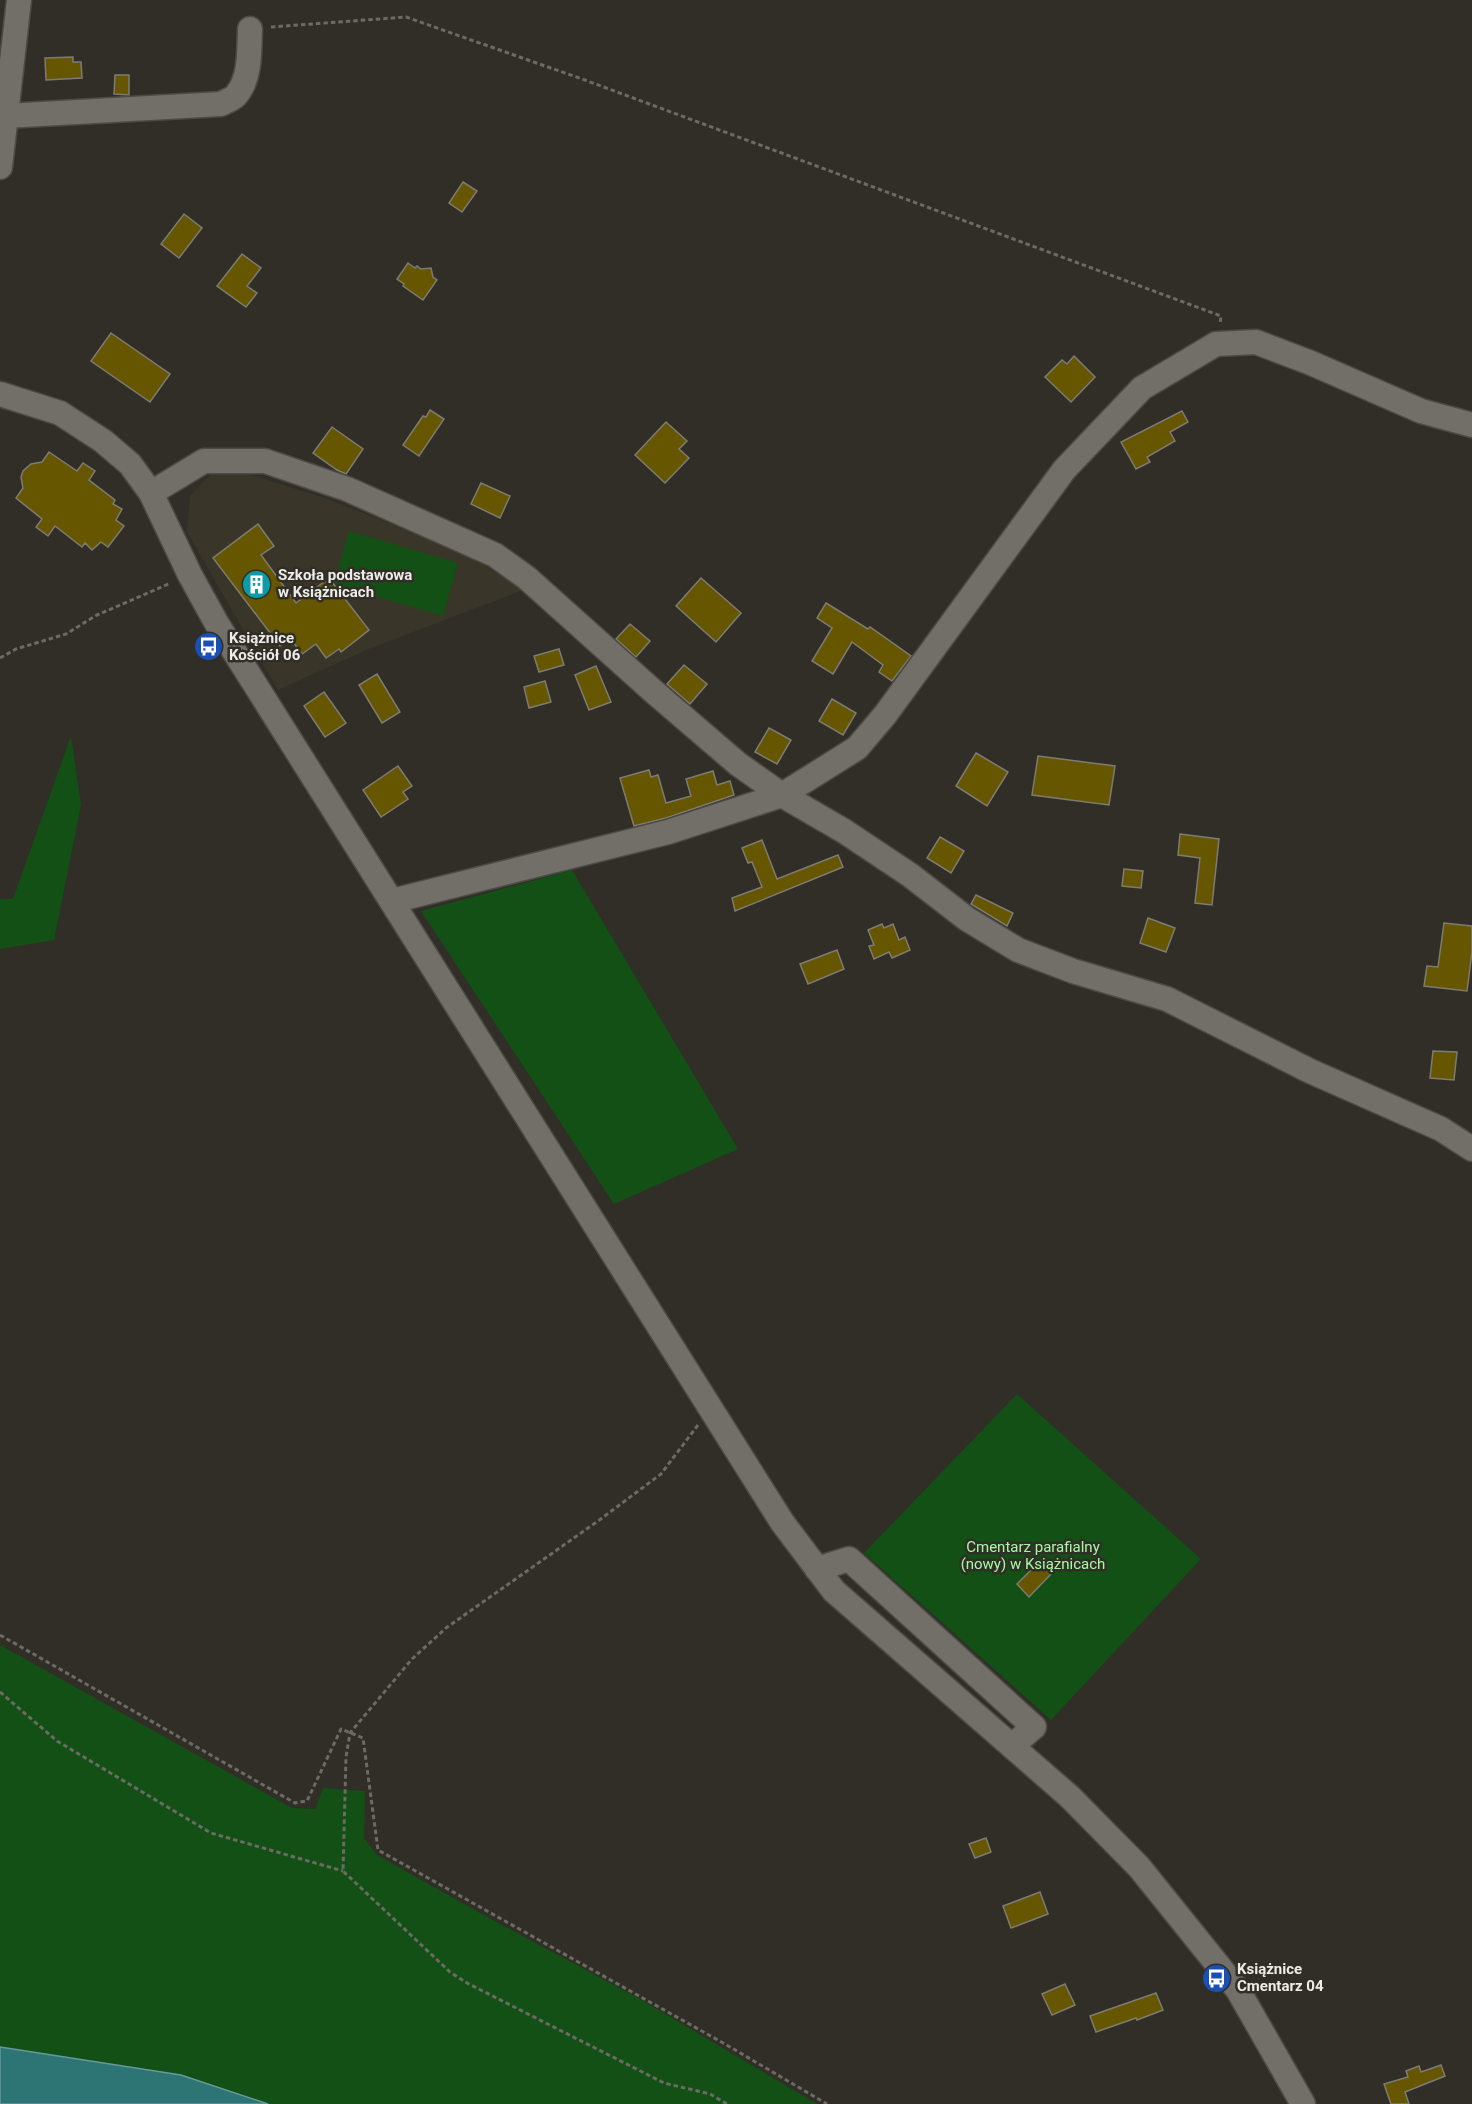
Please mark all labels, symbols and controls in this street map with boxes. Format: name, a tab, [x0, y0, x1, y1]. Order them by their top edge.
place label: Szkoła podstawowa w Książnicach	[278, 566, 412, 601]
building icon: Szkoła podstawowa w Książnicach	[241, 568, 273, 600]
place label: Książnice Kościół 06	[229, 629, 301, 664]
bus stop icon: Książnice Kościół 06	[192, 631, 224, 663]
park label: Cmentarz parafialny (nowy) w Książnicach	[961, 1538, 1105, 1573]
place label: Książnice Cmentarz 04	[1237, 1960, 1324, 1995]
bus stop icon: Książnice Cmentarz 04	[1200, 1962, 1232, 1994]

